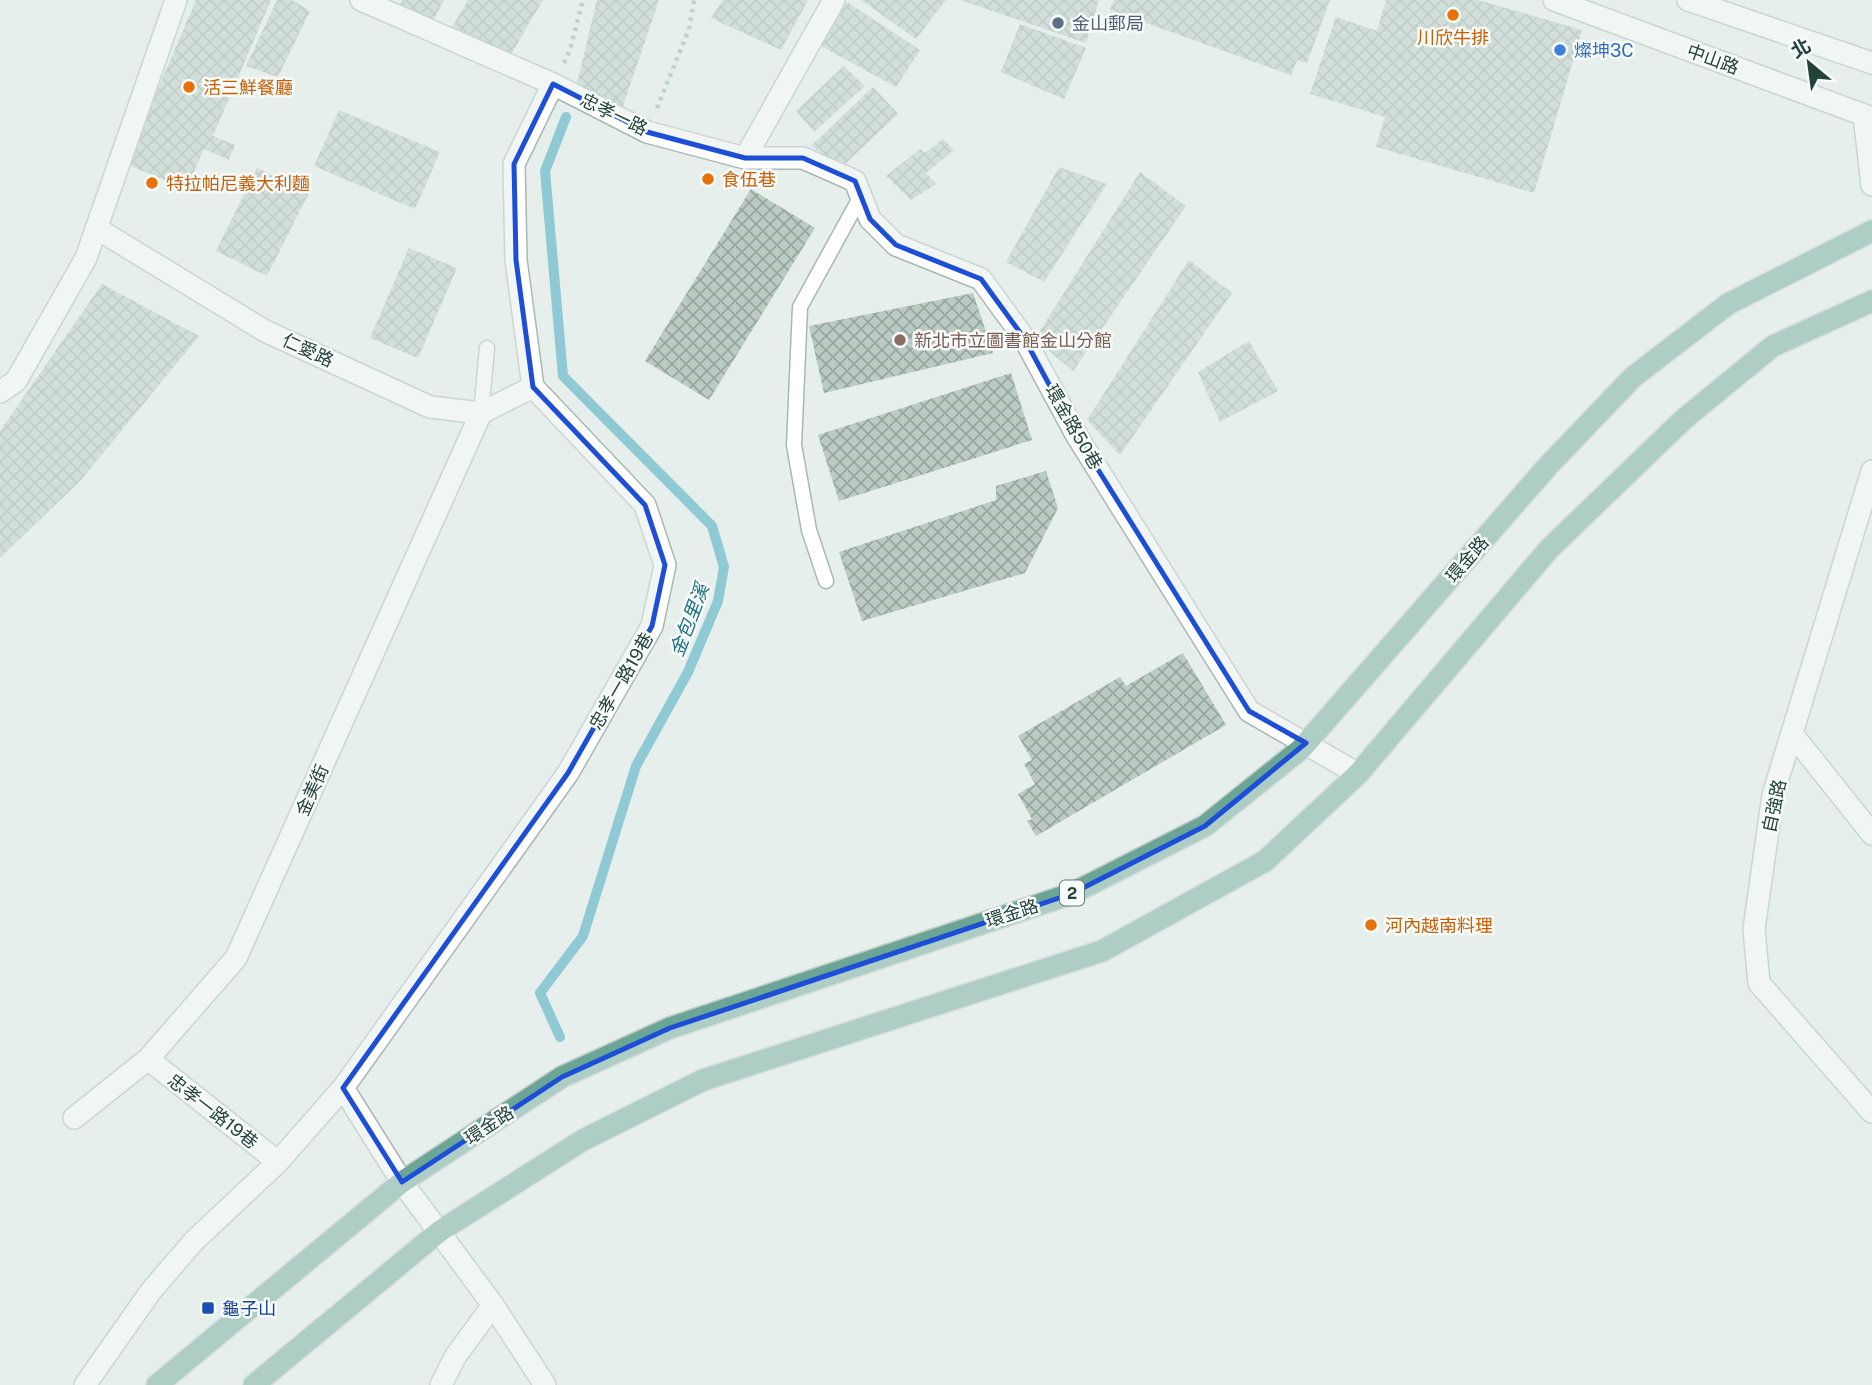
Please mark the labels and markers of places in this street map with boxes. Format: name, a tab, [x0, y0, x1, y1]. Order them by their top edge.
marker: 川欣牛排	[1445, 7, 1461, 23]
place label: 金山郵局	[1072, 13, 1144, 34]
marker: 金山郵局	[1050, 15, 1066, 31]
place label: 川欣牛排	[1417, 27, 1489, 48]
place label: 燦坤3C	[1574, 40, 1634, 61]
marker: 燦坤3C	[1552, 42, 1568, 58]
place label: 活三鮮餐廳	[203, 77, 293, 98]
marker: 活三鮮餐廳	[181, 79, 197, 95]
place label: 食伍巷	[722, 169, 776, 190]
marker: 食伍巷	[700, 171, 716, 187]
place label: 特拉帕尼義大利麵	[166, 173, 310, 194]
marker: 特拉帕尼義大利麵	[144, 175, 160, 191]
place label: 新北市立圖書館金山分館	[914, 330, 1112, 351]
marker: 新北市立圖書館金山分館	[892, 332, 908, 348]
place label: 河內越南料理	[1385, 915, 1493, 936]
marker: 河內越南料理	[1363, 917, 1379, 933]
place label: 龜子山	[222, 1298, 276, 1319]
marker: 龜子山	[200, 1300, 216, 1316]

